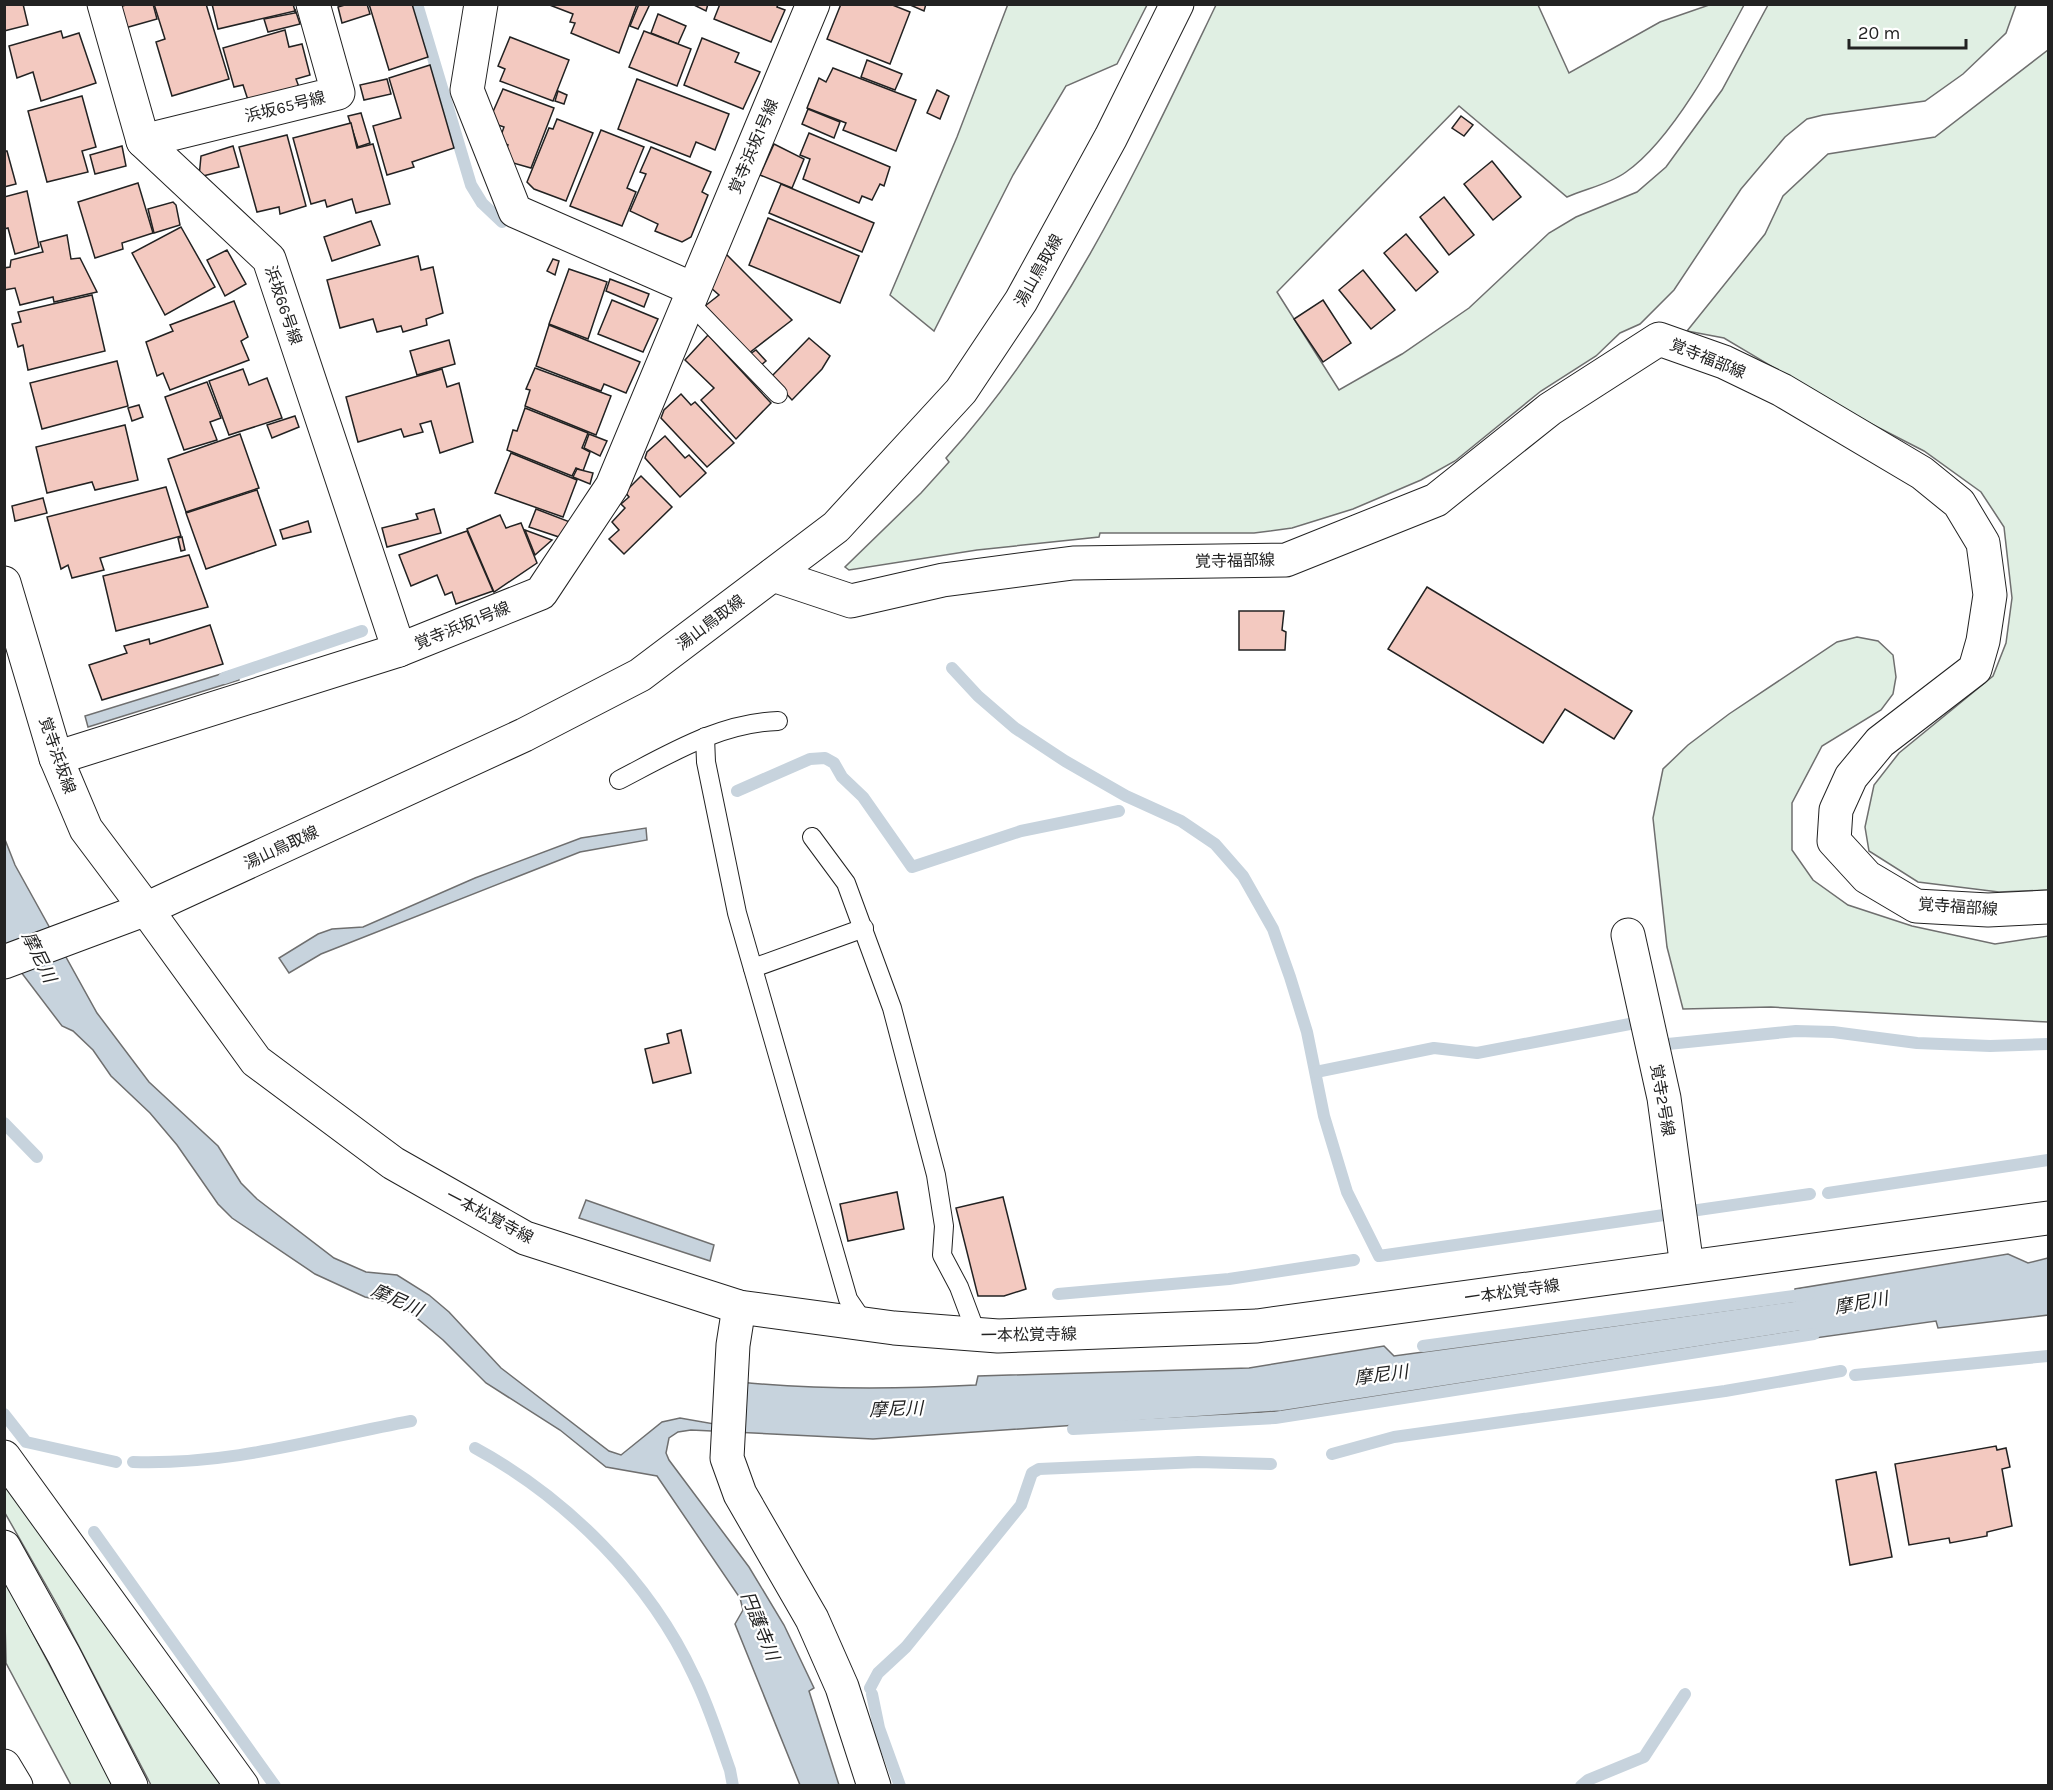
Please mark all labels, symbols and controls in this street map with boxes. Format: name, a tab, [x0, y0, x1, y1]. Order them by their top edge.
scale bar	[1849, 12, 1966, 50]
text: 20 m	[1858, 22, 1900, 44]
street label: 浜坂65号線	[243, 87, 327, 126]
street label: 覚寺浜坂1号線	[725, 96, 782, 197]
street label: 湯山鳥取線	[1011, 231, 1066, 310]
street label: 浜坂66号線	[261, 263, 306, 347]
street label: 覚寺福部線	[1667, 335, 1748, 382]
street label: 覚寺福部線	[1195, 550, 1275, 571]
street label: 湯山鳥取線	[673, 591, 748, 654]
street label: 覚寺浜坂1号線	[412, 598, 513, 653]
street label: 覚寺浜坂線	[36, 714, 80, 796]
street label: 湯山鳥取線	[241, 822, 321, 873]
street label: 覚寺福部線	[1917, 894, 1999, 919]
water label: 摩尼川	[17, 928, 62, 988]
street label: 覚寺2号線	[1647, 1062, 1678, 1138]
street label: 一本松覚寺線	[443, 1186, 537, 1247]
street label: 一本松覚寺線	[1463, 1275, 1561, 1308]
water label: 摩尼川	[368, 1279, 428, 1322]
water label: 摩尼川	[1833, 1287, 1891, 1319]
street label: 一本松覚寺線	[981, 1324, 1077, 1345]
water label: 摩尼川	[1353, 1361, 1411, 1389]
water label: 摩尼川	[869, 1397, 925, 1421]
water label: 円護寺川	[736, 1589, 784, 1665]

